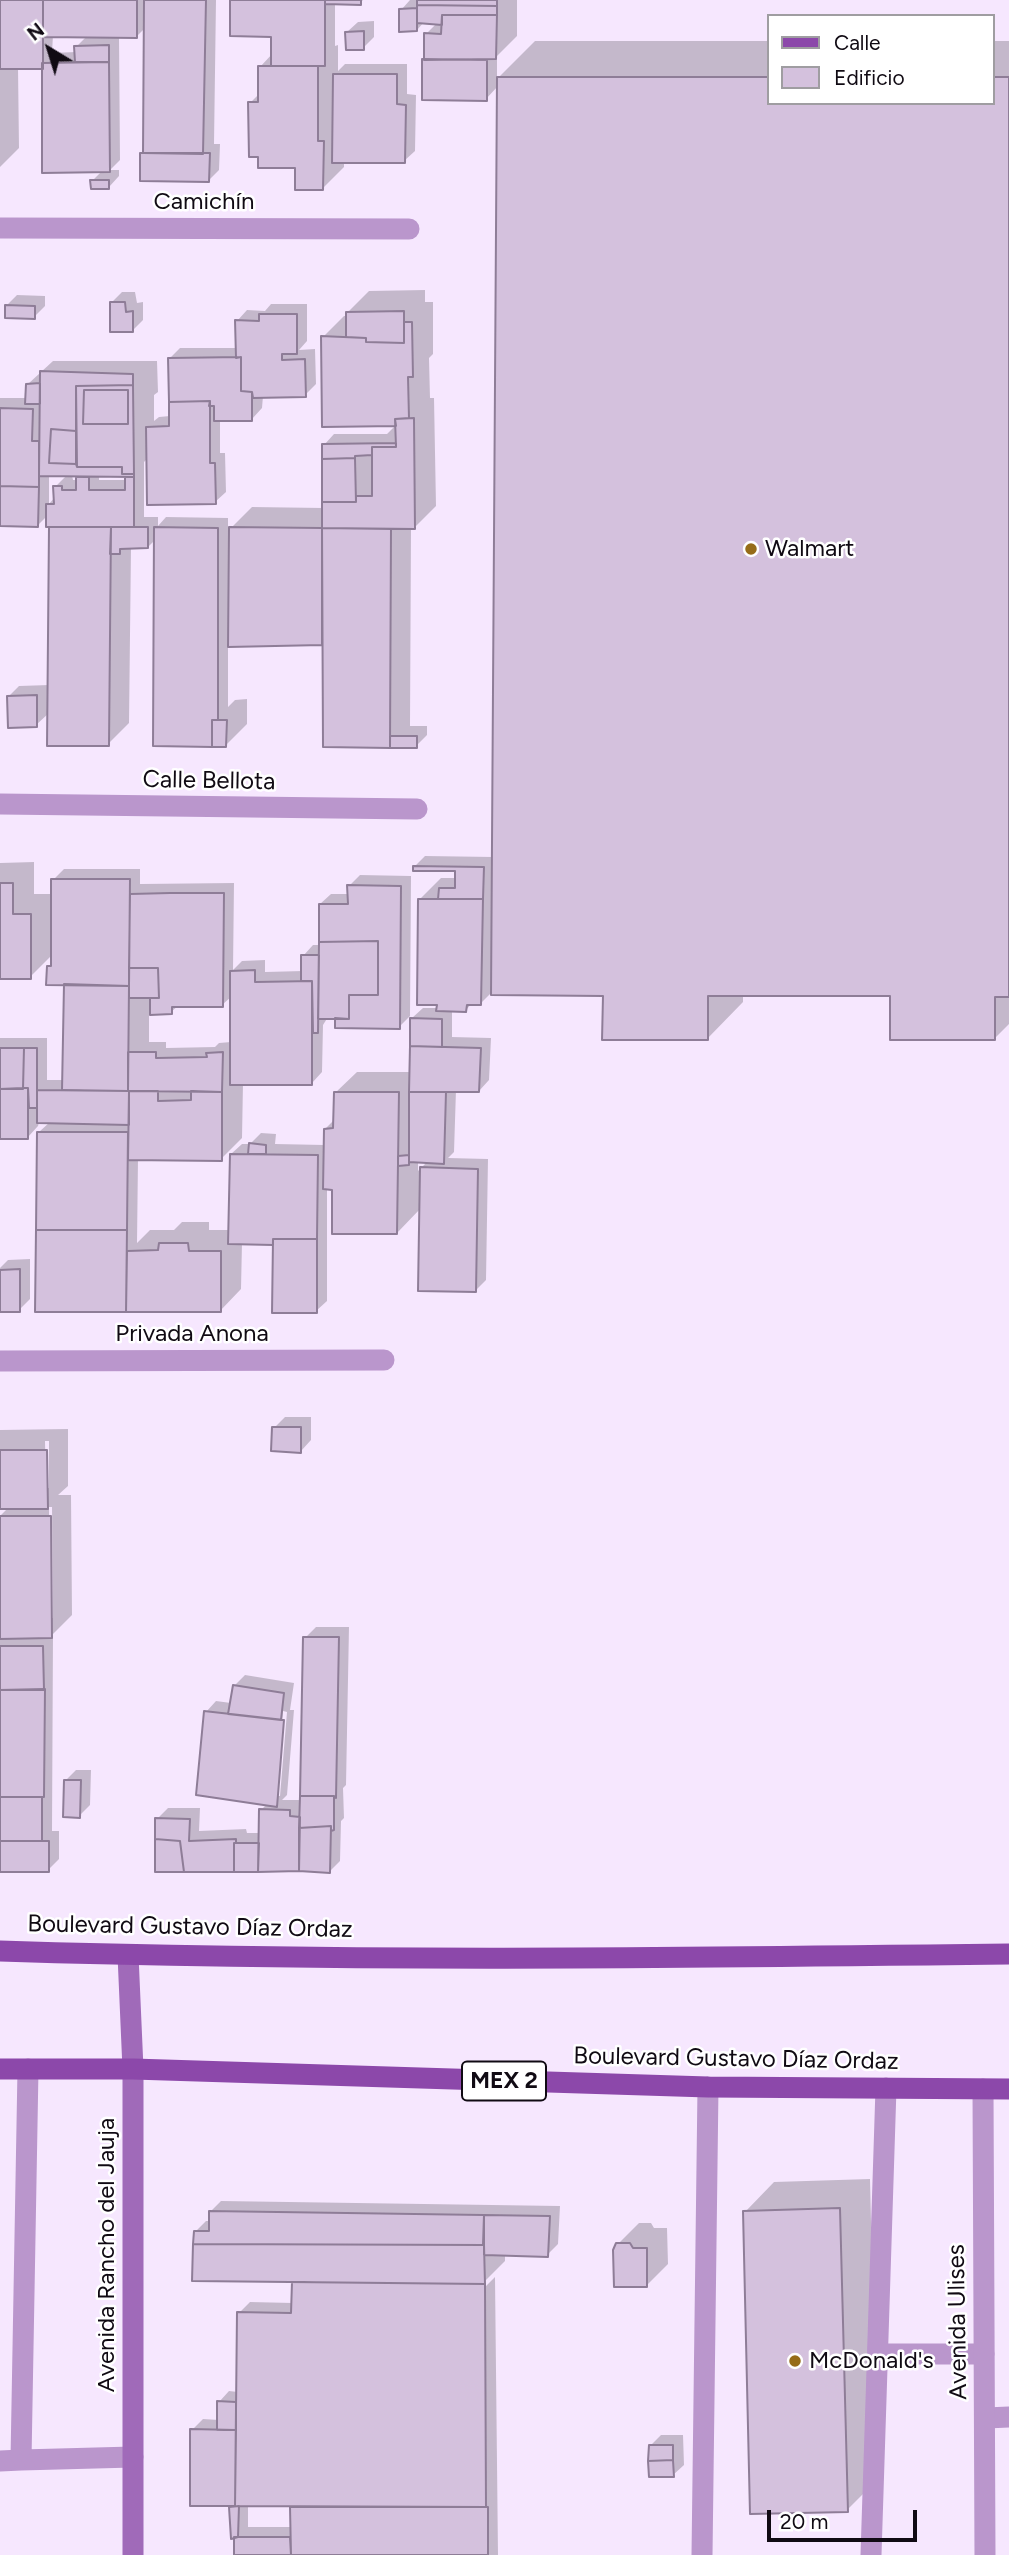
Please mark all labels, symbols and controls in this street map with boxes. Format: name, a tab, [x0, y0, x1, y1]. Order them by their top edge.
north arrow	[14, 14, 84, 84]
legend	[768, 14, 995, 105]
text: N	[23, 18, 49, 46]
text: Calle	[834, 30, 881, 55]
text: Edificio	[834, 65, 905, 90]
street label: Camichín	[154, 188, 254, 216]
place label: Walmart	[765, 535, 854, 563]
marker: Walmart	[743, 541, 759, 557]
street label: Calle Bellota	[142, 765, 276, 797]
street label: Privada Anona	[115, 1320, 269, 1348]
street label: Boulevard Gustavo Díaz Ordaz	[27, 1910, 353, 1944]
street label: Boulevard Gustavo Díaz Ordaz	[573, 2042, 899, 2076]
road number: MEX 2	[462, 2062, 546, 2100]
street label: Avenida Rancho del Jauja	[93, 2118, 121, 2392]
street label: Avenida Ulises	[942, 2244, 974, 2400]
place label: McDonald's	[809, 2347, 934, 2375]
marker: McDonald's	[787, 2353, 803, 2369]
scale bar	[771, 2496, 922, 2540]
text: 20 m	[780, 2509, 828, 2534]

